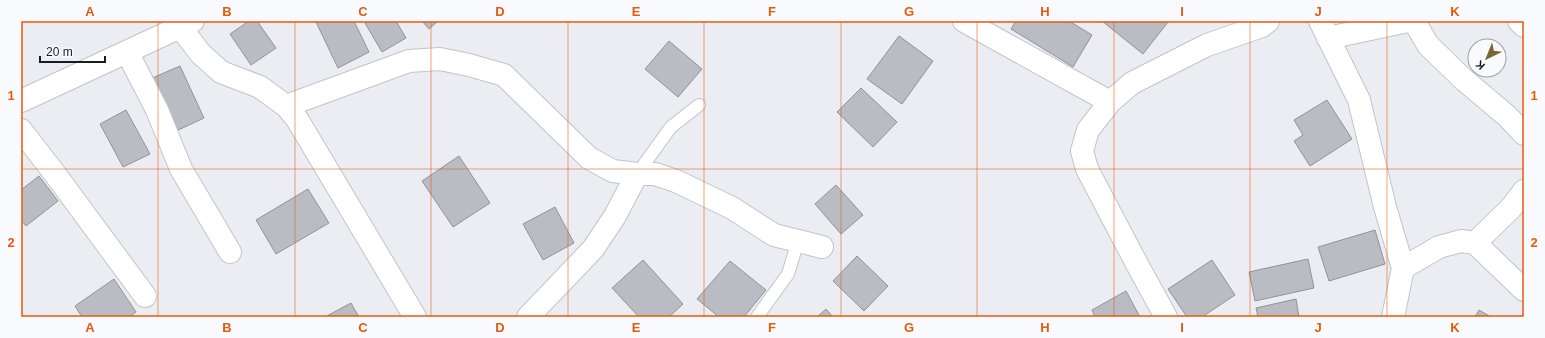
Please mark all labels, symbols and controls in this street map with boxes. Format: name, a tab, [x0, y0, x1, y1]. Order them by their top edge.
text: A	[85, 4, 95, 19]
text: B	[222, 4, 232, 19]
text: C	[358, 4, 368, 19]
text: D	[495, 4, 505, 19]
text: E	[632, 4, 641, 19]
text: F	[768, 4, 776, 19]
text: G	[904, 4, 914, 19]
text: H	[1040, 4, 1050, 19]
text: I	[1180, 4, 1184, 19]
text: J	[1314, 4, 1322, 19]
text: K	[1450, 4, 1460, 19]
scale bar	[40, 38, 105, 64]
north arrow	[1467, 38, 1507, 78]
text: 20 m	[46, 45, 73, 59]
text: K	[1473, 58, 1487, 72]
text: 1	[7, 88, 15, 103]
text: 1	[1530, 88, 1538, 103]
text: 2	[7, 235, 15, 250]
text: 2	[1530, 235, 1538, 250]
text: A	[85, 320, 95, 335]
text: B	[222, 320, 232, 335]
text: C	[358, 320, 368, 335]
text: D	[495, 320, 505, 335]
text: E	[632, 320, 641, 335]
text: F	[768, 320, 776, 335]
text: G	[904, 320, 914, 335]
text: H	[1040, 320, 1050, 335]
text: I	[1180, 320, 1184, 335]
text: J	[1314, 320, 1322, 335]
text: K	[1450, 320, 1460, 335]

